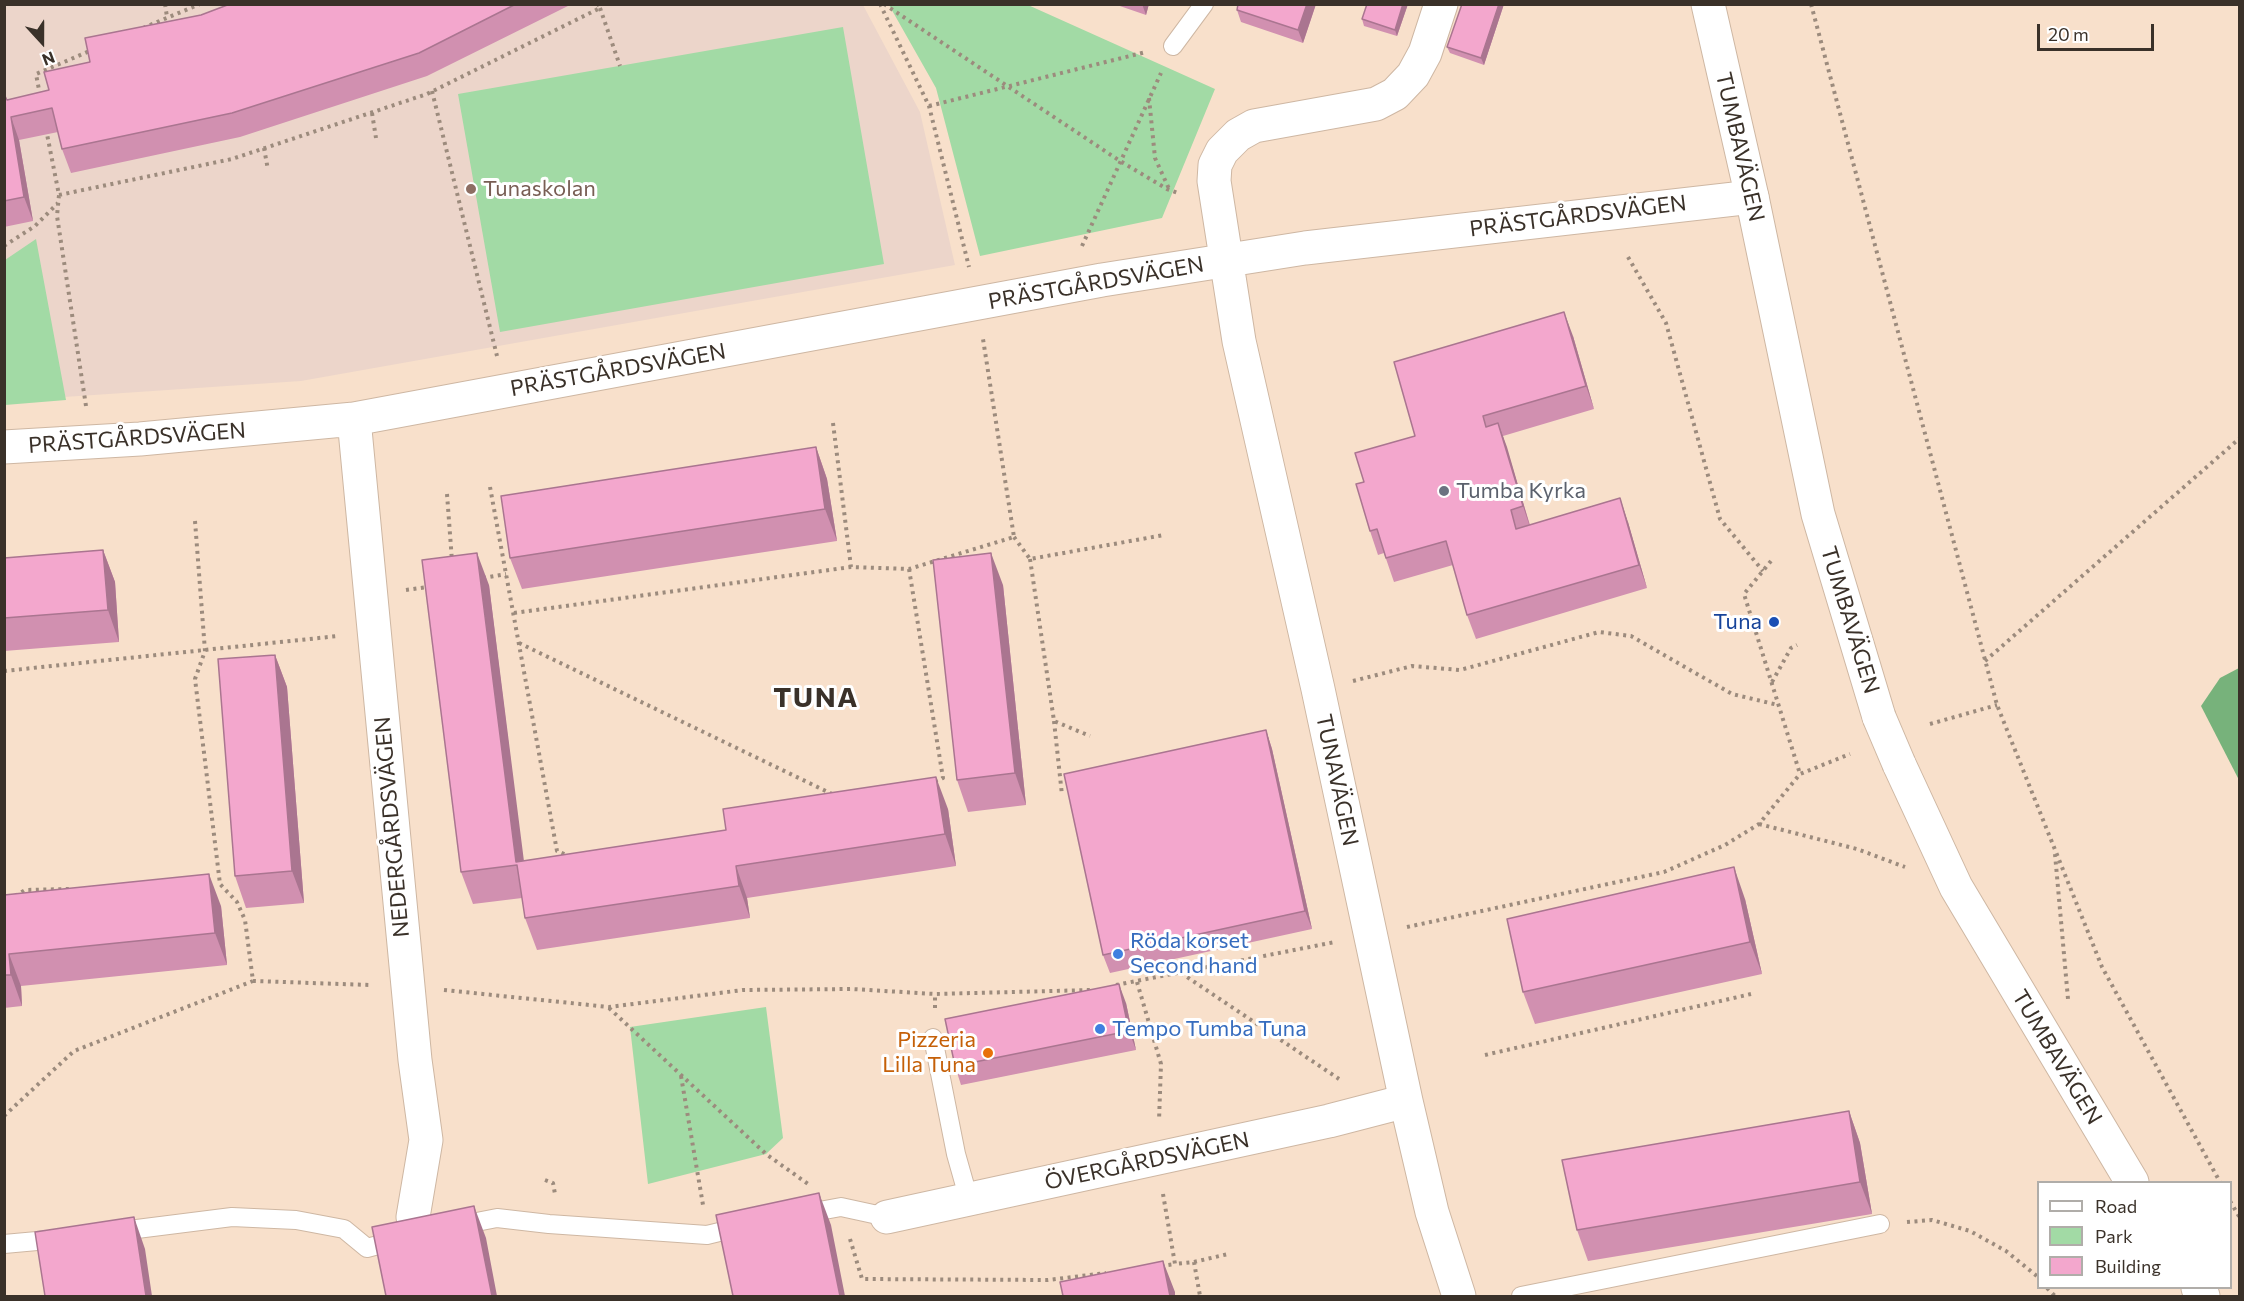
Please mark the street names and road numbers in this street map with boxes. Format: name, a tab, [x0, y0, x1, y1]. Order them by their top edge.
street label: TUMBAVÄGEN	[1710, 70, 1770, 224]
street label: PRÄSTGÅRDSVÄGEN	[1468, 190, 1688, 242]
street label: PRÄSTGÅRDSVÄGEN	[986, 251, 1206, 315]
street label: PRÄSTGÅRDSVÄGEN	[508, 338, 728, 402]
street label: PRÄSTGÅRDSVÄGEN	[27, 417, 247, 459]
street label: TUMBAVÄGEN	[1815, 543, 1885, 697]
street label: TUNAVÄGEN	[1310, 712, 1364, 848]
street label: NEDERGÅRDSVÄGEN	[369, 715, 415, 939]
street label: TUMBAVÄGEN	[2006, 985, 2108, 1129]
street label: ÖVERGÅRDSVÄGEN	[1042, 1126, 1252, 1196]

